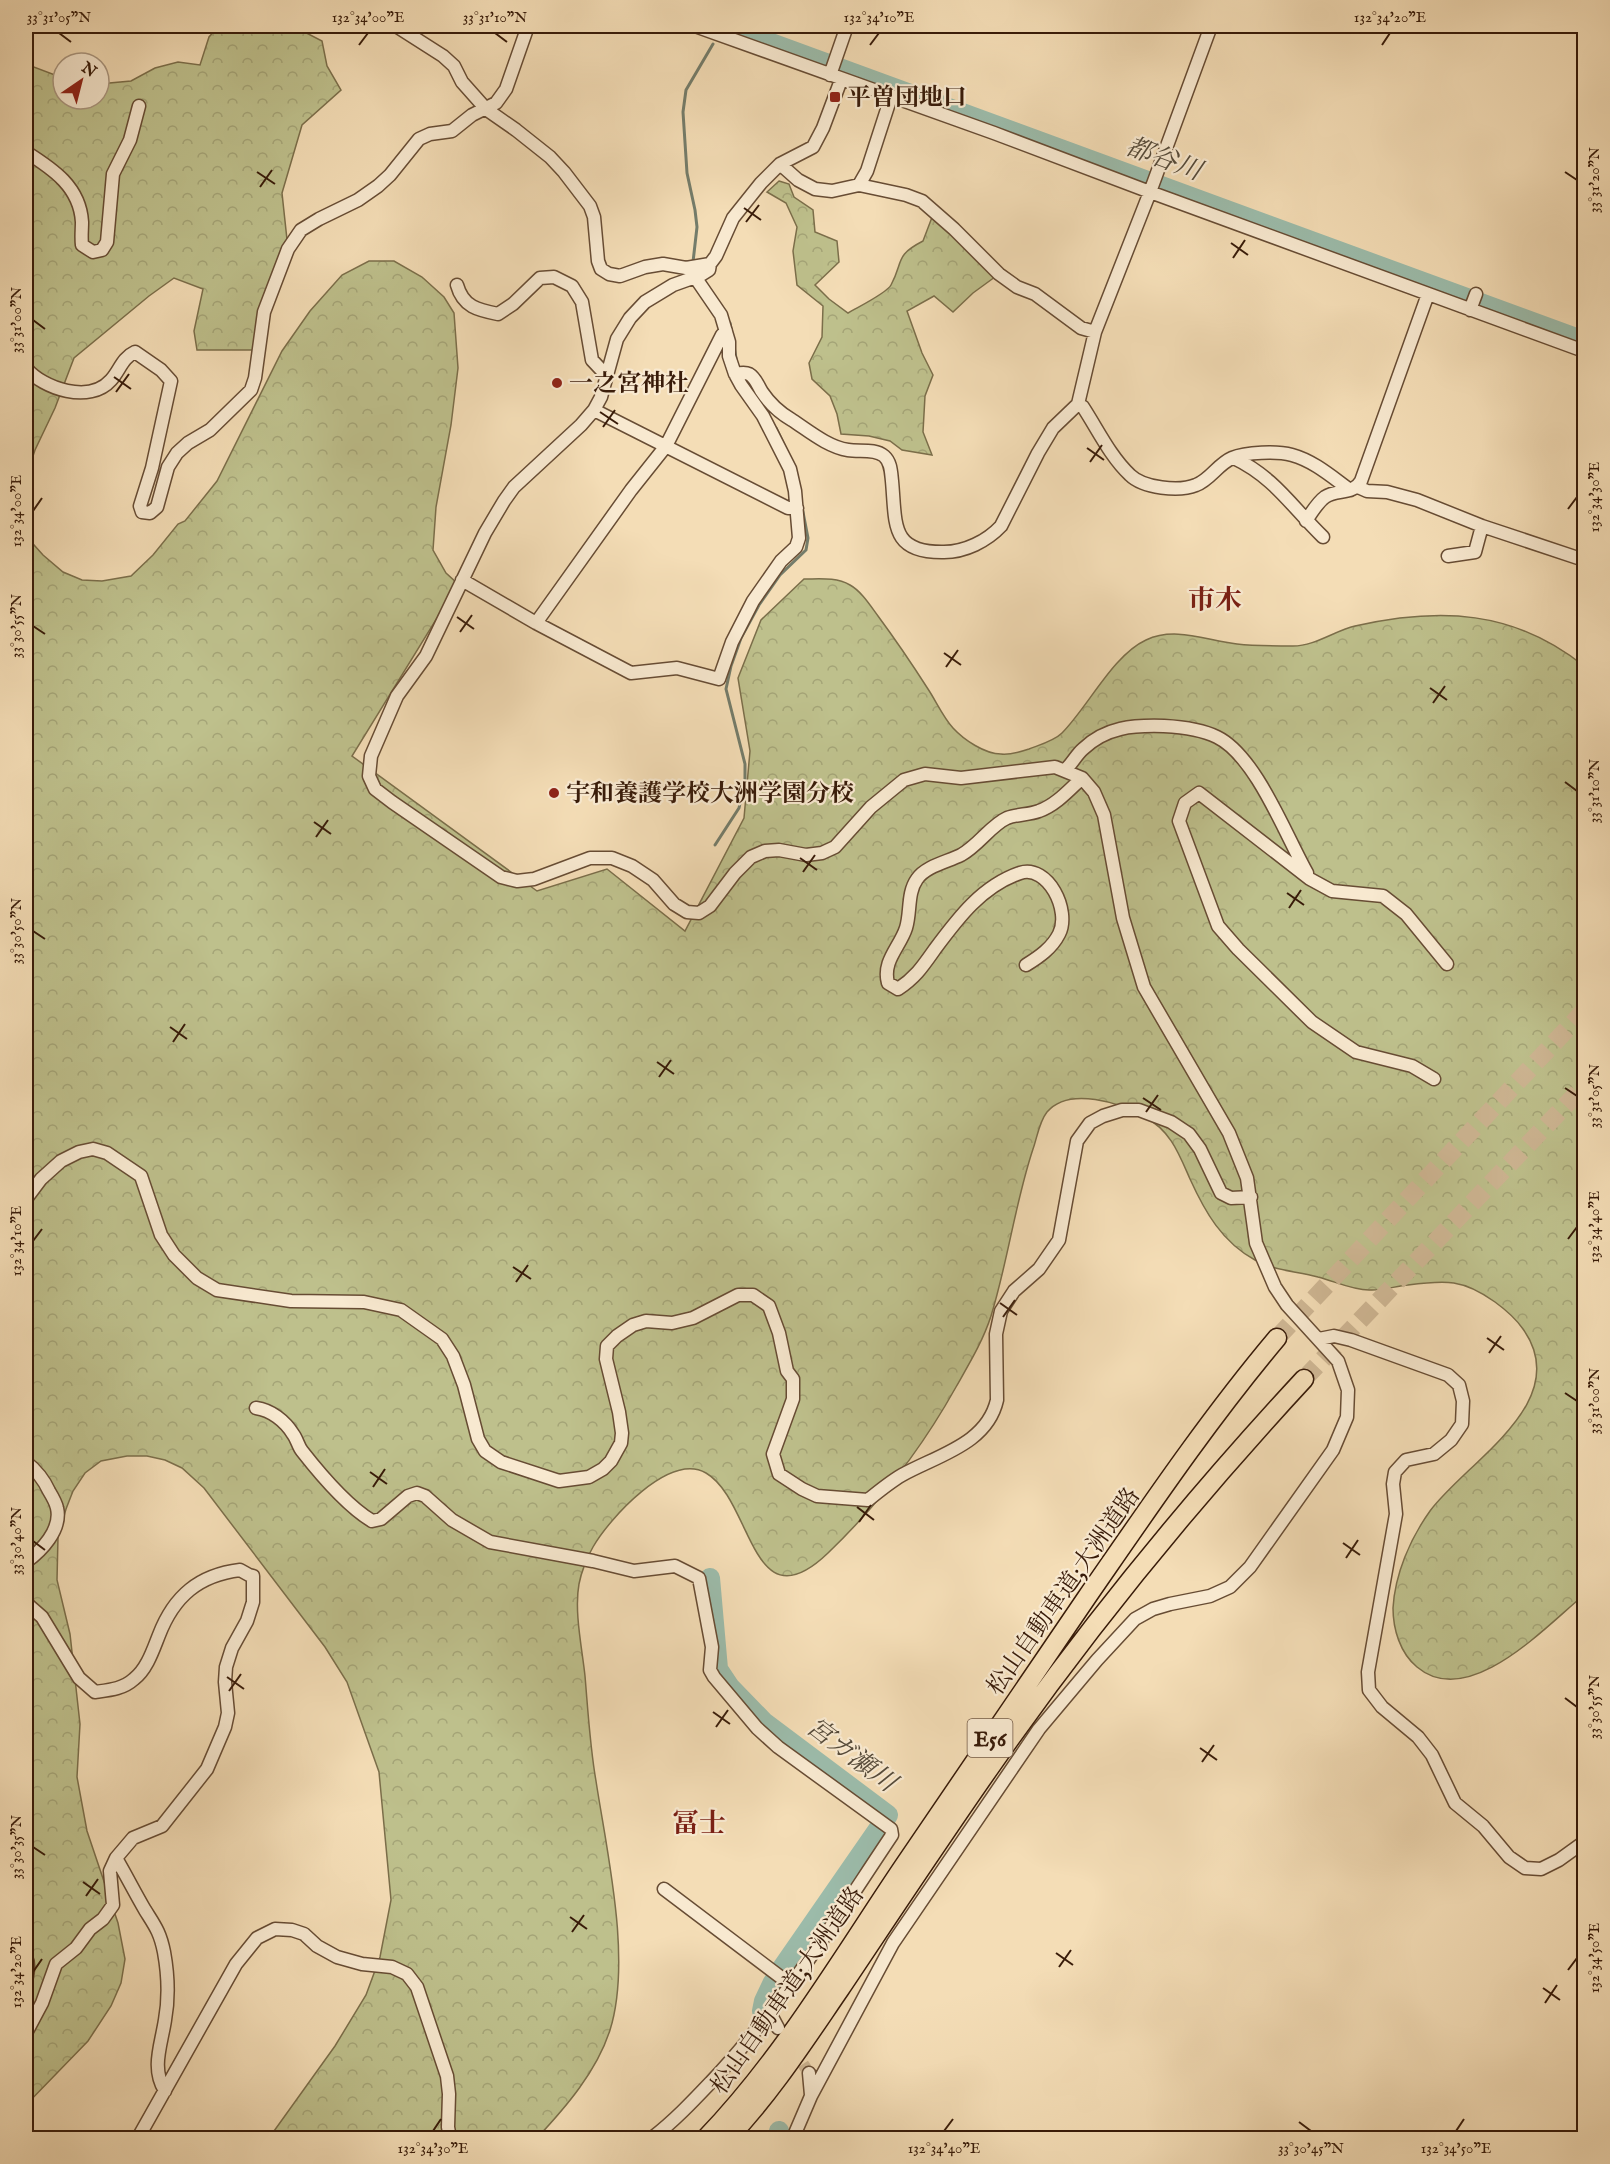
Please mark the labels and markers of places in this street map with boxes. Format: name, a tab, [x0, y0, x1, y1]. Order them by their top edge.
place label: 平曽団地口	[847, 83, 967, 114]
marker: 平曽団地口	[828, 90, 842, 104]
place label: 一之宮神社	[569, 369, 689, 400]
marker: 一之宮神社	[550, 376, 564, 390]
place label: 宇和養護学校大洲学園分校	[566, 779, 854, 810]
marker: 宇和養護学校大洲学園分校	[547, 786, 561, 800]

